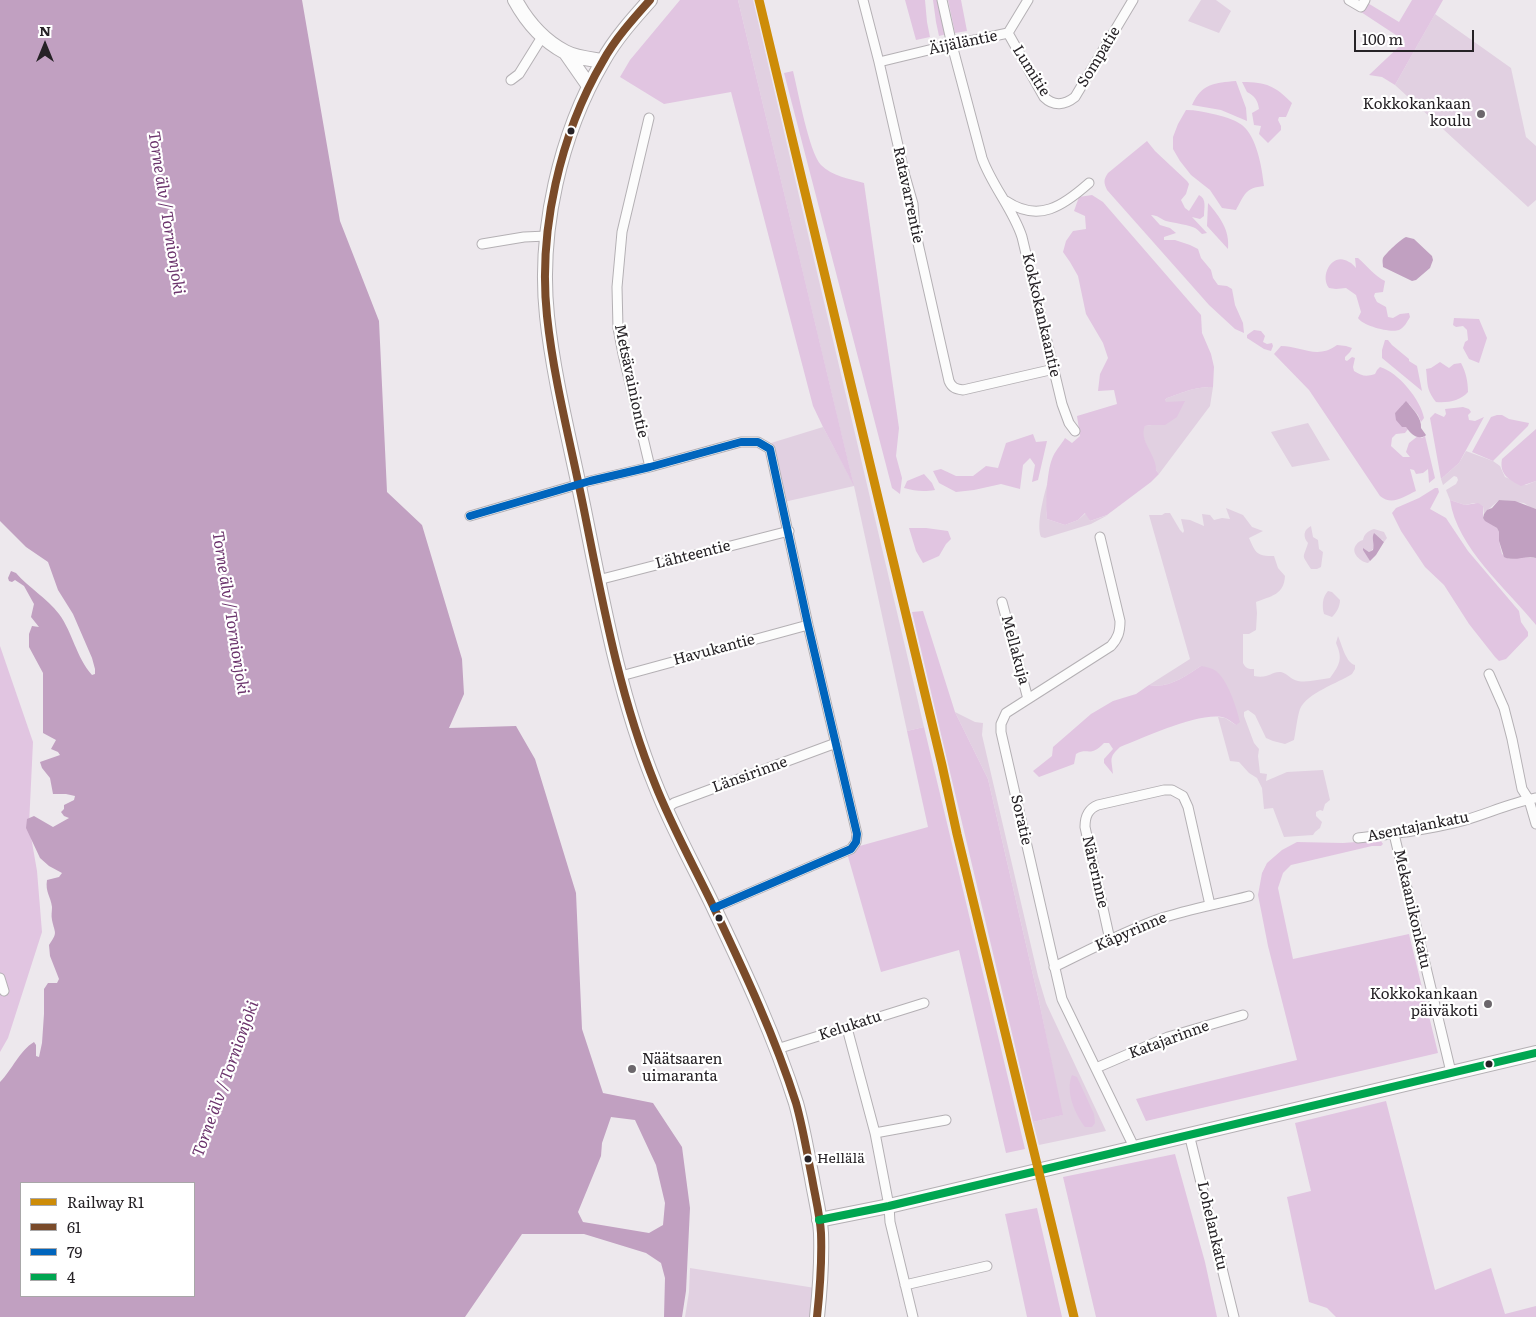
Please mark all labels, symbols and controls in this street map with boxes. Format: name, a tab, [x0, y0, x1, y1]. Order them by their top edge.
north arrow	[20, 20, 70, 70]
text: N	[39, 20, 51, 40]
scale bar	[1356, 20, 1476, 52]
street label: Sompatie	[1074, 23, 1124, 91]
street label: Äijäläntie	[927, 27, 999, 59]
text: 100 m	[1362, 27, 1403, 50]
street label: Lumitie	[1008, 42, 1054, 100]
place label: Kokkokankaan koulu	[1363, 96, 1471, 131]
marker: Kokkokankaan koulu	[1475, 108, 1487, 120]
unlabelled marker	[566, 126, 576, 136]
water label: Torne älv / Tornionjoki	[144, 130, 188, 296]
street label: Ratavarrentie	[889, 145, 927, 245]
street label: Kokkokankaantie	[1018, 251, 1064, 379]
street label: Metsävainiontie	[610, 322, 652, 440]
water label: Torne älv / Tornionjoki	[208, 530, 252, 696]
street label: Lähteentie	[654, 537, 732, 573]
street label: Mellakuja	[997, 613, 1033, 687]
street label: Havukantie	[671, 630, 757, 670]
street label: Länsirinne	[710, 753, 790, 797]
street label: Soratie	[1006, 793, 1036, 847]
street label: Asentajankatu	[1366, 808, 1470, 846]
street label: Närerinne	[1078, 834, 1112, 910]
street label: Mekaanikonkatu	[1389, 847, 1435, 971]
street label: Käpyrinne	[1092, 909, 1170, 955]
unlabelled marker	[714, 913, 724, 923]
place label: Kokkokankaan päiväkoti	[1370, 986, 1478, 1021]
water label: Torne älv / Tornionjoki	[189, 998, 263, 1160]
marker: Kokkokankaan päiväkoti	[1482, 998, 1494, 1010]
street label: Kelukatu	[816, 1007, 884, 1045]
street label: Katajarinne	[1126, 1017, 1212, 1063]
place label: Näätsaaren uimaranta	[642, 1051, 723, 1086]
unlabelled marker	[1484, 1059, 1494, 1069]
marker: Näätsaaren uimaranta	[626, 1063, 638, 1075]
place label: Hellälä	[817, 1151, 865, 1167]
marker: Hellälä	[803, 1154, 813, 1164]
street label: Lohelankatu	[1193, 1180, 1231, 1272]
legend	[20, 1182, 195, 1297]
text: Railway R1	[67, 1190, 144, 1213]
text: 61	[67, 1215, 81, 1238]
text: 79	[67, 1240, 82, 1263]
text: 4	[67, 1265, 75, 1288]

